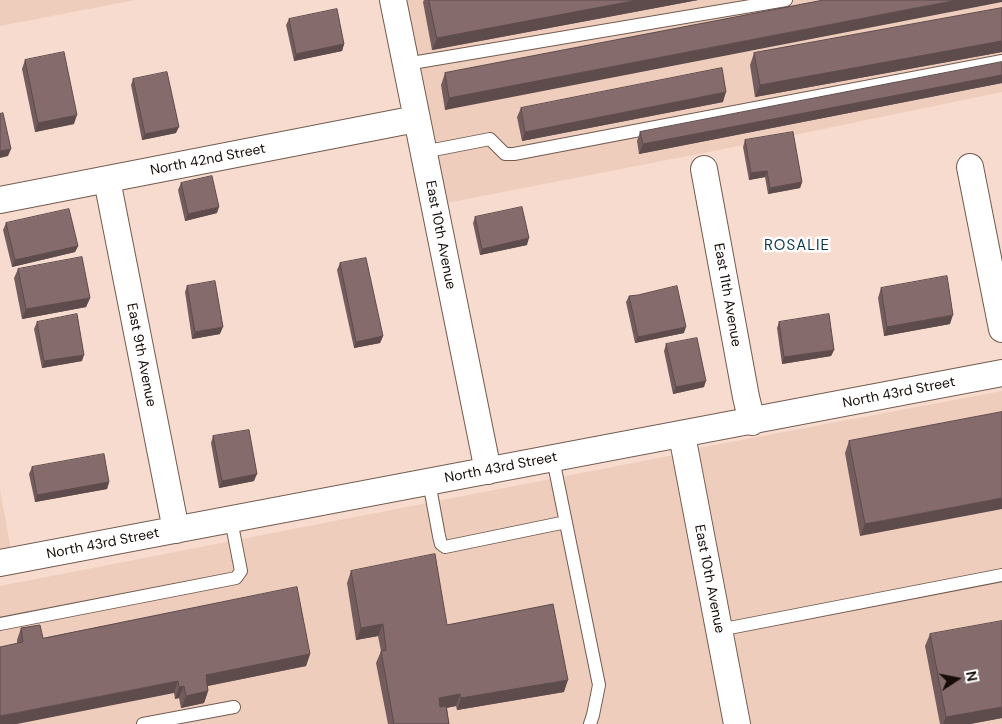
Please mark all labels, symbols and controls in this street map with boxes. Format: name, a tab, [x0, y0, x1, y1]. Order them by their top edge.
street label: North 42nd Street	[149, 141, 267, 179]
street label: East 10th Avenue	[421, 179, 459, 291]
district label: ROSALIE	[763, 237, 831, 255]
street label: East 11th Avenue	[710, 242, 744, 348]
street label: East 9th Avenue	[123, 302, 159, 408]
street label: North 43rd Street	[841, 374, 957, 412]
street label: North 43rd Street	[443, 449, 559, 487]
street label: East 10th Avenue	[690, 523, 728, 635]
street label: North 43rd Street	[45, 525, 161, 563]
north arrow	[932, 654, 982, 704]
text: N	[962, 669, 982, 683]

